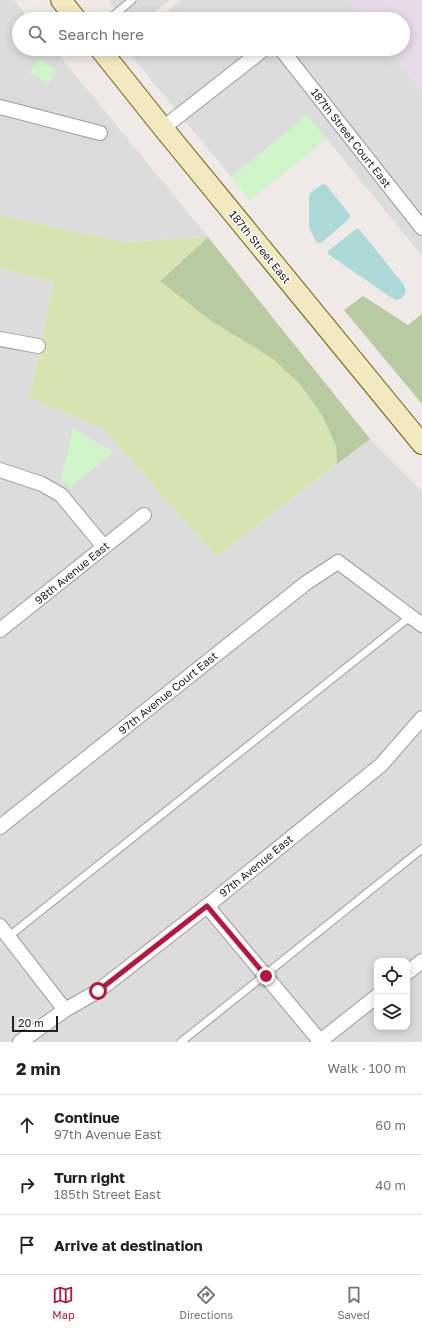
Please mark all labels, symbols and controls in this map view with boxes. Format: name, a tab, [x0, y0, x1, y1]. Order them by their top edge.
search box	[12, 12, 410, 56]
icon: search	[26, 23, 48, 45]
text: Search here	[58, 25, 144, 43]
street label: 187th Street Court East	[309, 85, 394, 190]
street label: 187th Street East	[227, 208, 294, 286]
street label: 98th Avenue East	[32, 539, 111, 607]
street label: 97th Avenue Court East	[116, 649, 220, 736]
street label: 97th Avenue East	[216, 832, 295, 899]
map controls	[374, 958, 410, 1030]
button: locate	[374, 958, 410, 994]
route end	[257, 967, 275, 985]
route start	[89, 982, 107, 1000]
button: layers	[374, 994, 410, 1030]
scale bar	[12, 1014, 58, 1033]
text: 20 m	[18, 1016, 44, 1029]
text: 2 min	[16, 1058, 60, 1079]
text: Walk · 100 m	[328, 1060, 406, 1076]
text: Continue	[54, 1108, 120, 1126]
icon: ahead	[16, 1114, 38, 1136]
text: 60 m	[375, 1117, 406, 1133]
text: 97th Avenue East	[54, 1126, 162, 1142]
text: Turn right	[54, 1168, 125, 1186]
icon: right	[16, 1174, 38, 1196]
text: 40 m	[375, 1177, 406, 1193]
text: 185th Street East	[54, 1186, 161, 1202]
icon: arrive	[16, 1234, 38, 1256]
text: Arrive at destination	[54, 1236, 203, 1254]
tab: Map	[52, 1284, 75, 1321]
tab: Directions	[179, 1284, 233, 1321]
tab: Saved	[338, 1284, 370, 1321]

